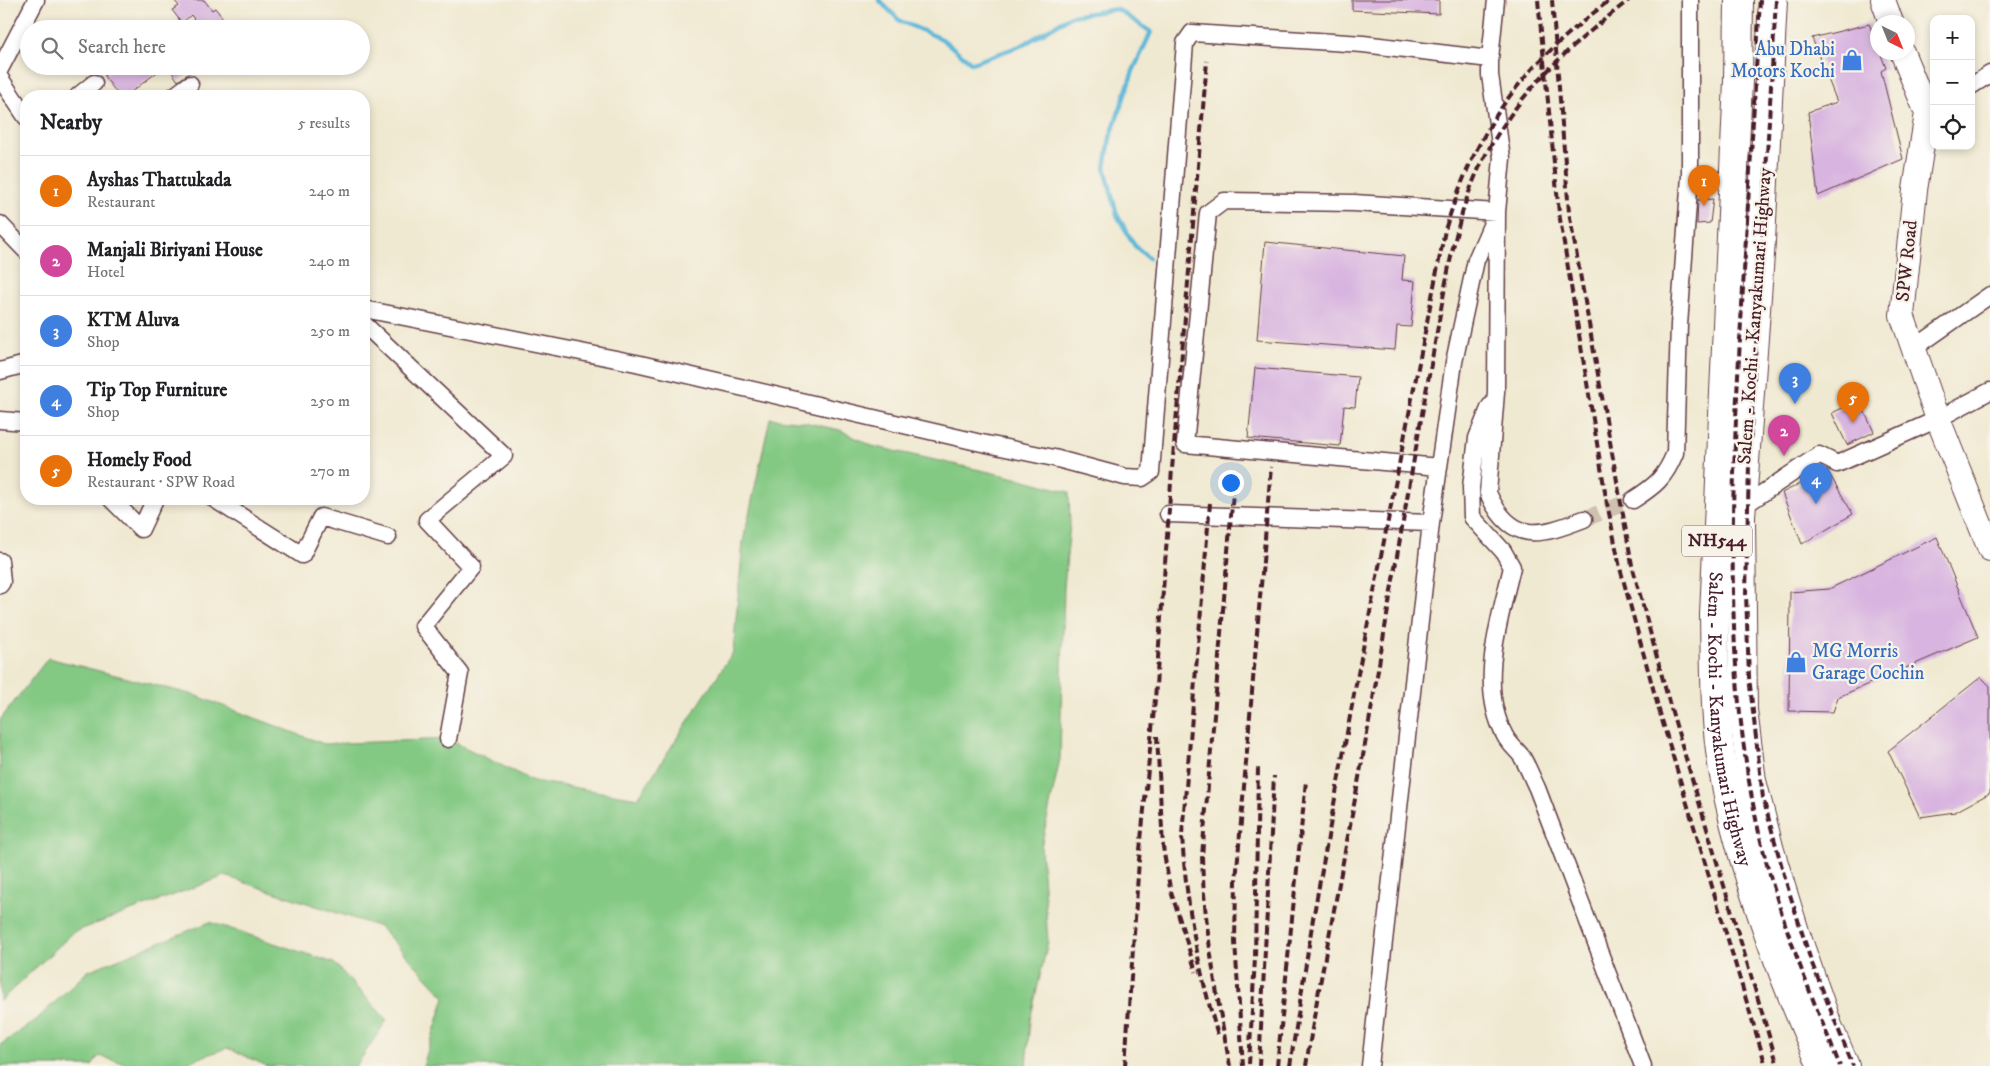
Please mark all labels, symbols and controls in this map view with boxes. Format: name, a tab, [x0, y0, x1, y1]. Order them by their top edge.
north arrow	[1870, 15, 1915, 60]
map controls	[1930, 15, 1975, 150]
button: +	[1930, 15, 1975, 60]
search box	[20, 20, 370, 75]
icon: search	[38, 34, 66, 62]
text: Search here	[78, 36, 166, 59]
place label: Abu Dhabi Motors Kochi	[1730, 38, 1835, 83]
shop icon: Abu Dhabi Motors Kochi	[1839, 47, 1865, 73]
button: −	[1930, 60, 1975, 105]
button: locate	[1930, 105, 1975, 150]
text: Nearby	[40, 110, 102, 136]
text: 5 results	[298, 113, 350, 133]
pin: 1	[1688, 165, 1720, 206]
street label: Salem - Kochi - Kanyakumari Highway	[1733, 166, 1777, 465]
text: Ayshas Thattukada	[87, 169, 231, 192]
text: 1	[53, 181, 59, 201]
text: 240 m	[309, 181, 350, 201]
text: Restaurant	[87, 192, 155, 212]
street label: SPW Road	[1891, 219, 1923, 303]
text: Manjali Biriyani House	[87, 239, 263, 262]
text: 2	[52, 251, 60, 271]
text: 240 m	[309, 251, 350, 271]
text: Hotel	[87, 262, 125, 282]
text: KTM Aluva	[87, 309, 179, 332]
text: 3	[53, 321, 59, 341]
text: 250 m	[310, 321, 350, 341]
text: Shop	[87, 332, 120, 352]
pin: 3	[1779, 363, 1811, 404]
text: Tip Top Furniture	[87, 379, 227, 402]
pin: 5	[1837, 382, 1869, 423]
text: 4	[51, 391, 61, 411]
text: 250 m	[310, 391, 350, 411]
text: Shop	[87, 402, 120, 422]
pin: 2	[1768, 415, 1800, 456]
text: Homely Food	[87, 449, 192, 472]
text: 5	[52, 461, 60, 481]
text: 270 m	[310, 461, 350, 481]
pin: 4	[1800, 463, 1832, 504]
your location	[1218, 470, 1244, 496]
text: Restaurant · SPW Road	[87, 472, 235, 492]
road number: NH544	[1682, 526, 1752, 556]
street label: Salem - Kochi - Kanyakumari Highway	[1702, 571, 1757, 870]
place label: MG Morris Garage Cochin	[1812, 640, 1925, 685]
shop icon: MG Morris Garage Cochin	[1783, 649, 1809, 675]

